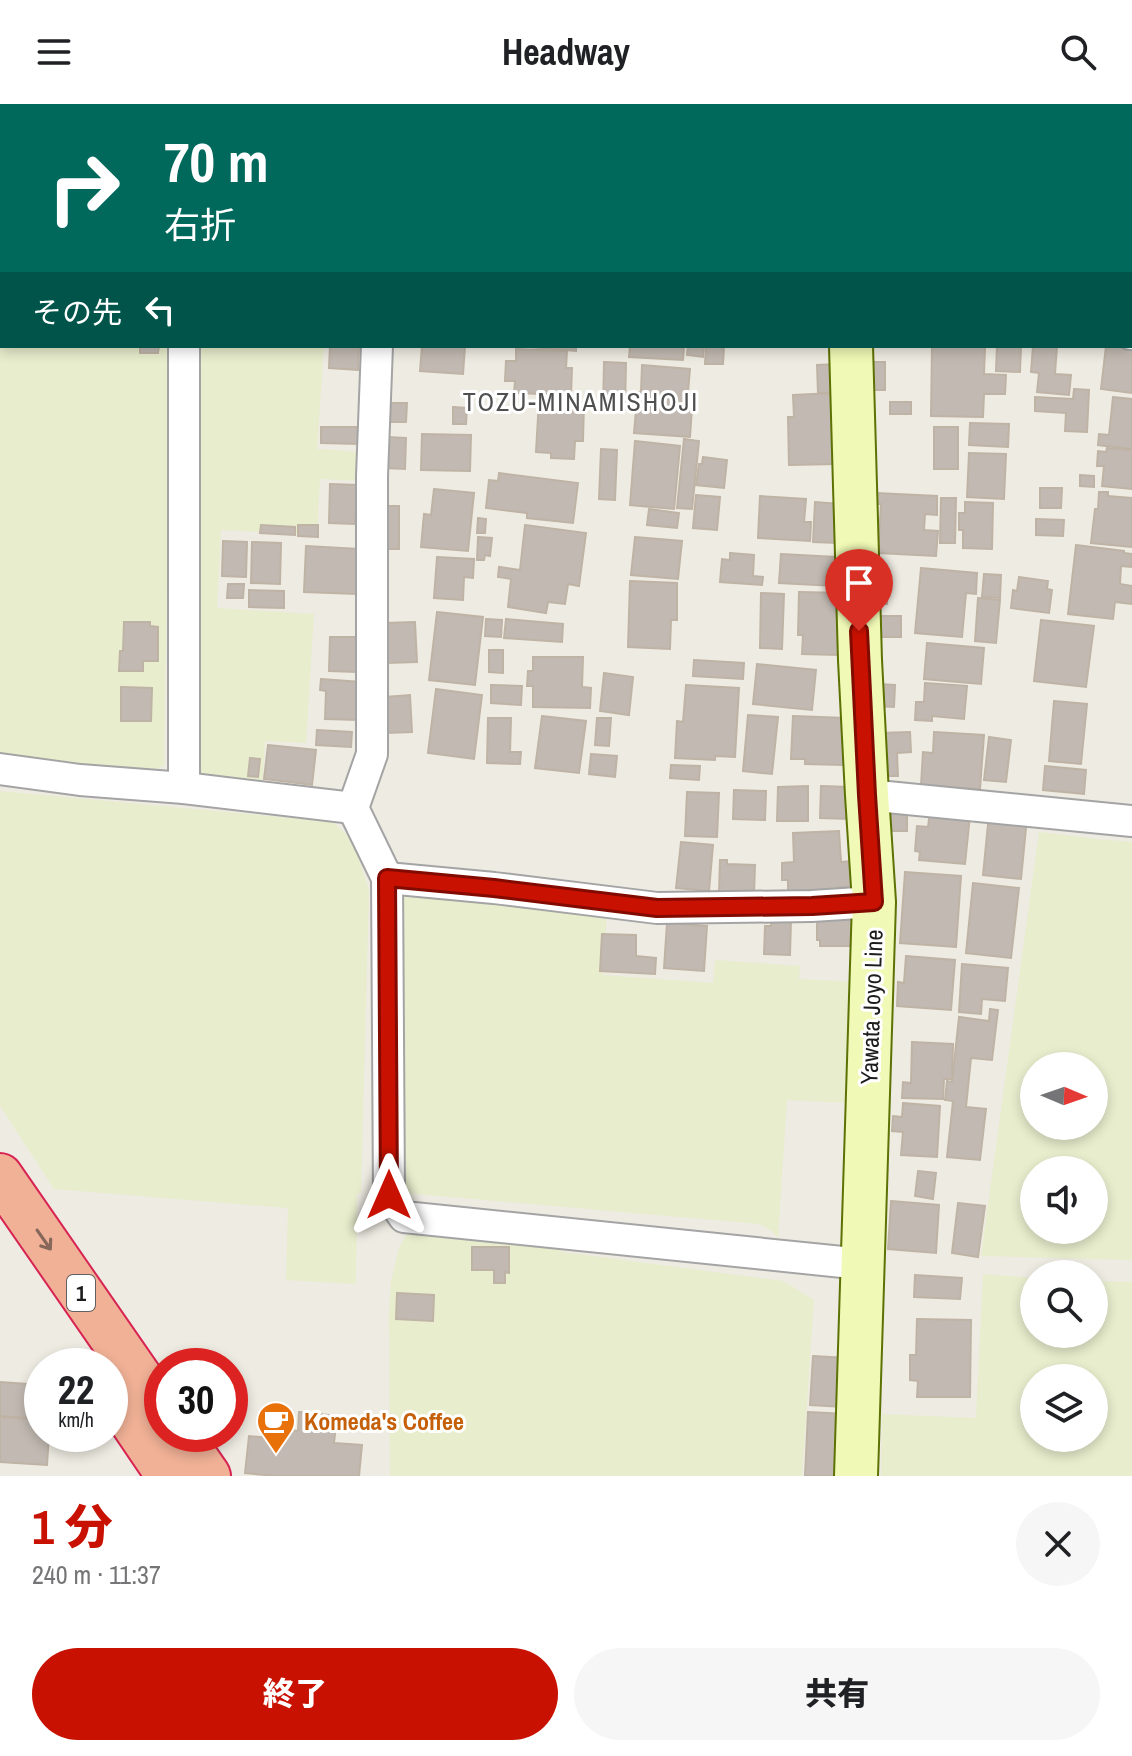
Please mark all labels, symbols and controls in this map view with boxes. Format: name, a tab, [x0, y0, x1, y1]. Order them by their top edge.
text: Headway	[502, 28, 630, 76]
icon: menu	[32, 30, 76, 74]
icon: search	[1056, 30, 1100, 74]
text: 70 m	[164, 124, 269, 199]
icon: right	[32, 136, 136, 240]
text: 右折	[164, 201, 236, 249]
icon: left	[138, 288, 182, 332]
text: その先	[32, 292, 122, 332]
district label: TOZU-MINAMISHOJI	[463, 384, 699, 419]
pin	[825, 549, 893, 631]
icon: arrive	[837, 561, 881, 605]
street label: Yawata Joyo Line	[852, 929, 890, 1085]
north arrow	[1020, 1052, 1108, 1140]
map controls	[1020, 1052, 1108, 1452]
position arrow	[347, 1153, 431, 1237]
button: sound	[1020, 1156, 1108, 1244]
one-way arrow	[36, 1229, 52, 1251]
button: search	[1020, 1260, 1108, 1348]
road number: 1	[67, 1275, 95, 1311]
speed limit sign: 30	[144, 1348, 248, 1452]
text: 22	[58, 1363, 94, 1416]
button: layers	[1020, 1364, 1108, 1452]
cafe icon: Komeda's Coffee	[255, 1400, 297, 1455]
place label: Komeda's Coffee	[304, 1405, 464, 1437]
text: km/h	[58, 1406, 94, 1433]
text: 1 分	[32, 1494, 113, 1559]
button: close	[1016, 1502, 1100, 1586]
text: 240 m · 11:37	[32, 1557, 161, 1592]
button: 終了	[32, 1648, 558, 1740]
button: 共有	[574, 1648, 1100, 1740]

